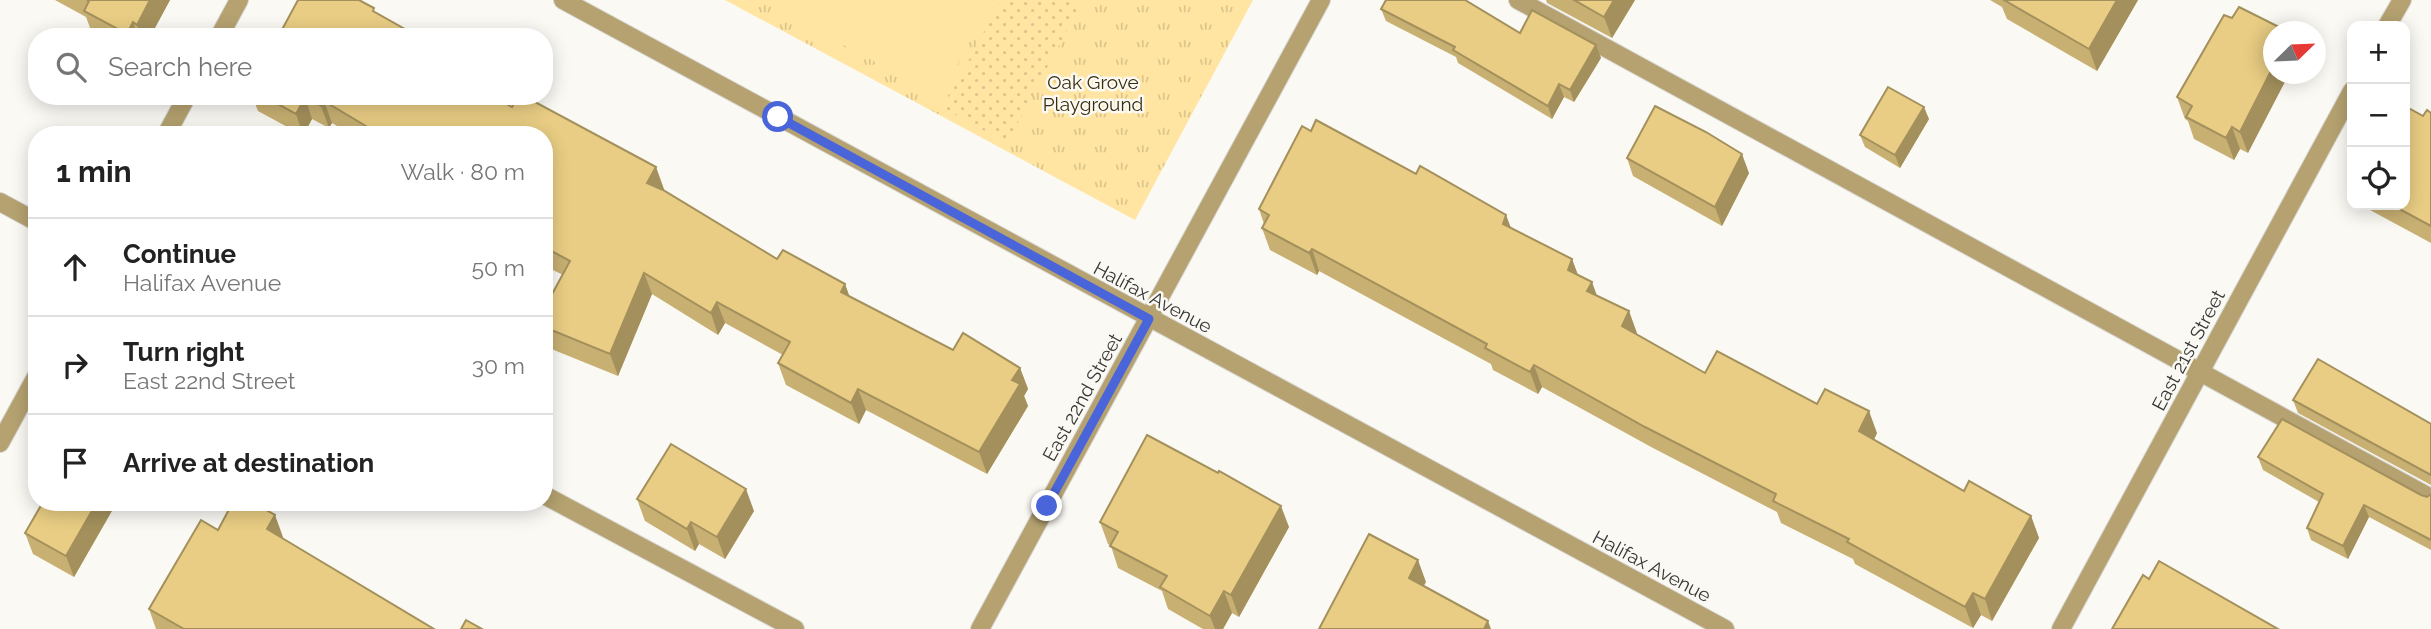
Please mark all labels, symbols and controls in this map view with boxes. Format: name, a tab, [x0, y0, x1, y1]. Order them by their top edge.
north arrow	[2263, 21, 2326, 84]
map controls	[2347, 21, 2410, 210]
button: +	[2347, 21, 2410, 84]
search box	[28, 28, 553, 105]
icon: search	[52, 48, 90, 86]
text: Search here	[108, 52, 252, 82]
park label: Oak Grove Playground	[1043, 71, 1143, 115]
button: −	[2347, 84, 2410, 147]
route start	[762, 101, 793, 132]
button: locate	[2347, 147, 2410, 210]
text: 1 min	[56, 154, 132, 189]
text: Walk · 80 m	[400, 158, 525, 185]
text: Continue	[123, 239, 236, 269]
icon: ahead	[56, 248, 94, 286]
text: 50 m	[471, 254, 525, 281]
street label: Halifax Avenue	[1090, 257, 1216, 337]
text: Halifax Avenue	[123, 269, 281, 296]
street label: East 21st Street	[2147, 285, 2229, 414]
street label: East 22nd Street	[1038, 329, 1126, 465]
text: Turn right	[123, 337, 244, 367]
icon: right	[56, 346, 94, 384]
text: 30 m	[472, 352, 525, 379]
text: East 22nd Street	[123, 367, 295, 394]
icon: arrive	[56, 444, 94, 482]
text: Arrive at destination	[123, 448, 374, 478]
route end	[1031, 490, 1062, 521]
street label: Halifax Avenue	[1589, 526, 1715, 606]

